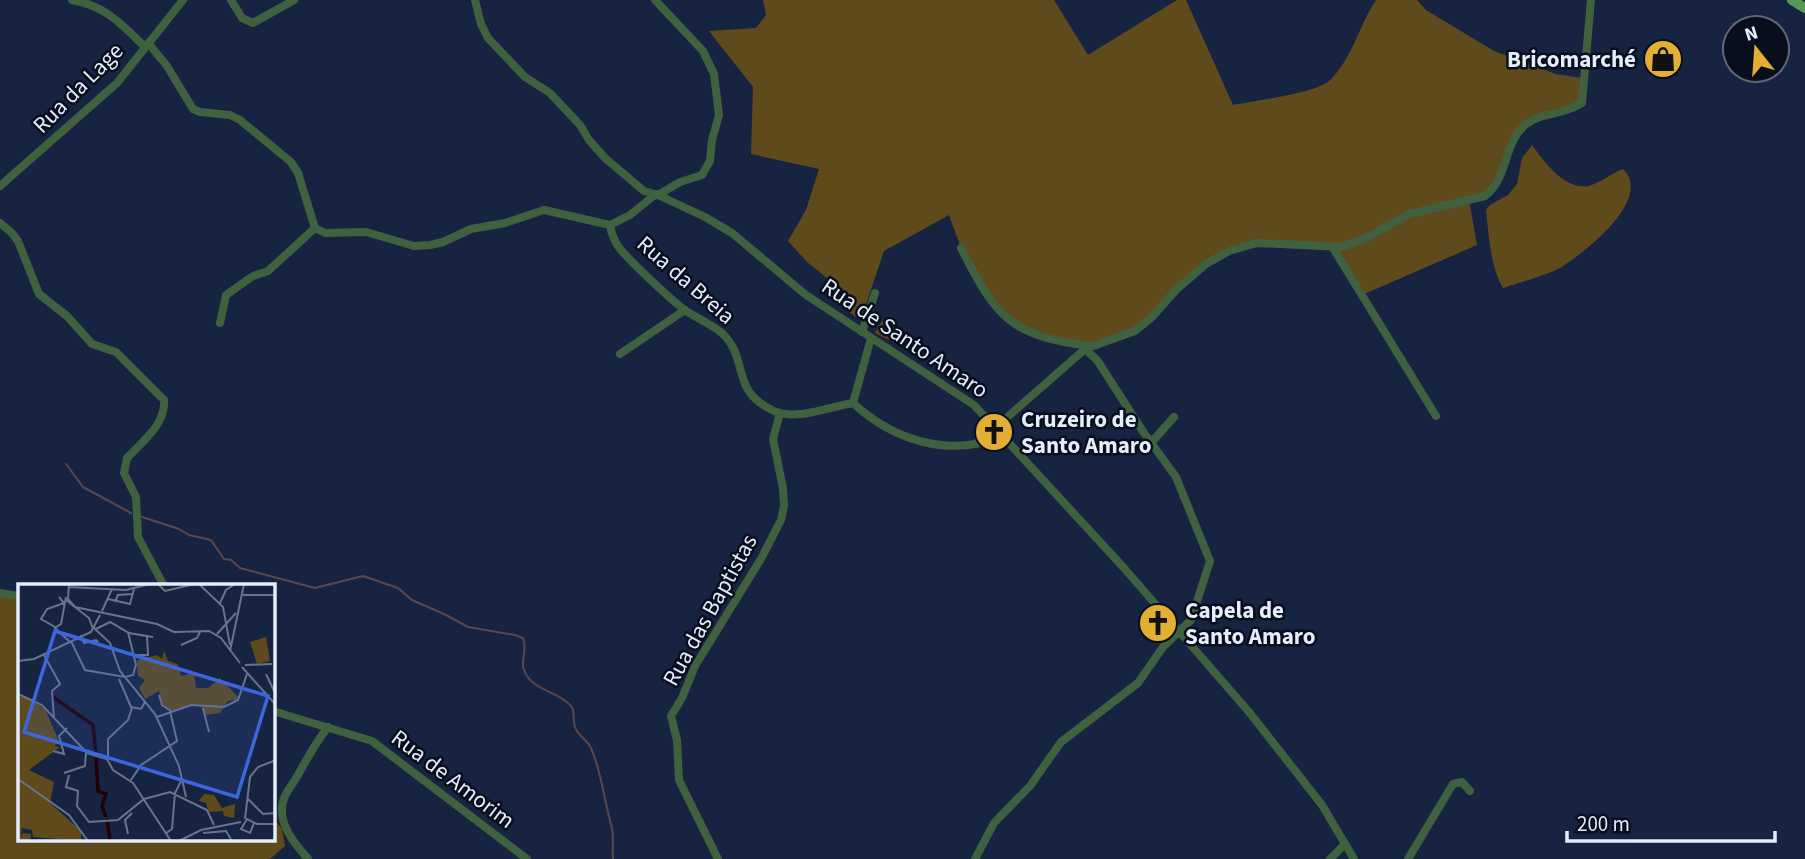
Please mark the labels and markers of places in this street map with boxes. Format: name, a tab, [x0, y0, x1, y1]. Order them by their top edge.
shop icon: Bricomarché	[1642, 38, 1684, 80]
place label: Bricomarché	[1507, 43, 1636, 76]
place label: Cruzeiro de Santo Amaro	[1021, 403, 1152, 462]
church icon: Cruzeiro de Santo Amaro	[973, 411, 1015, 453]
place label: Capela de Santo Amaro	[1185, 594, 1316, 653]
church icon: Capela de Santo Amaro	[1137, 602, 1179, 644]

